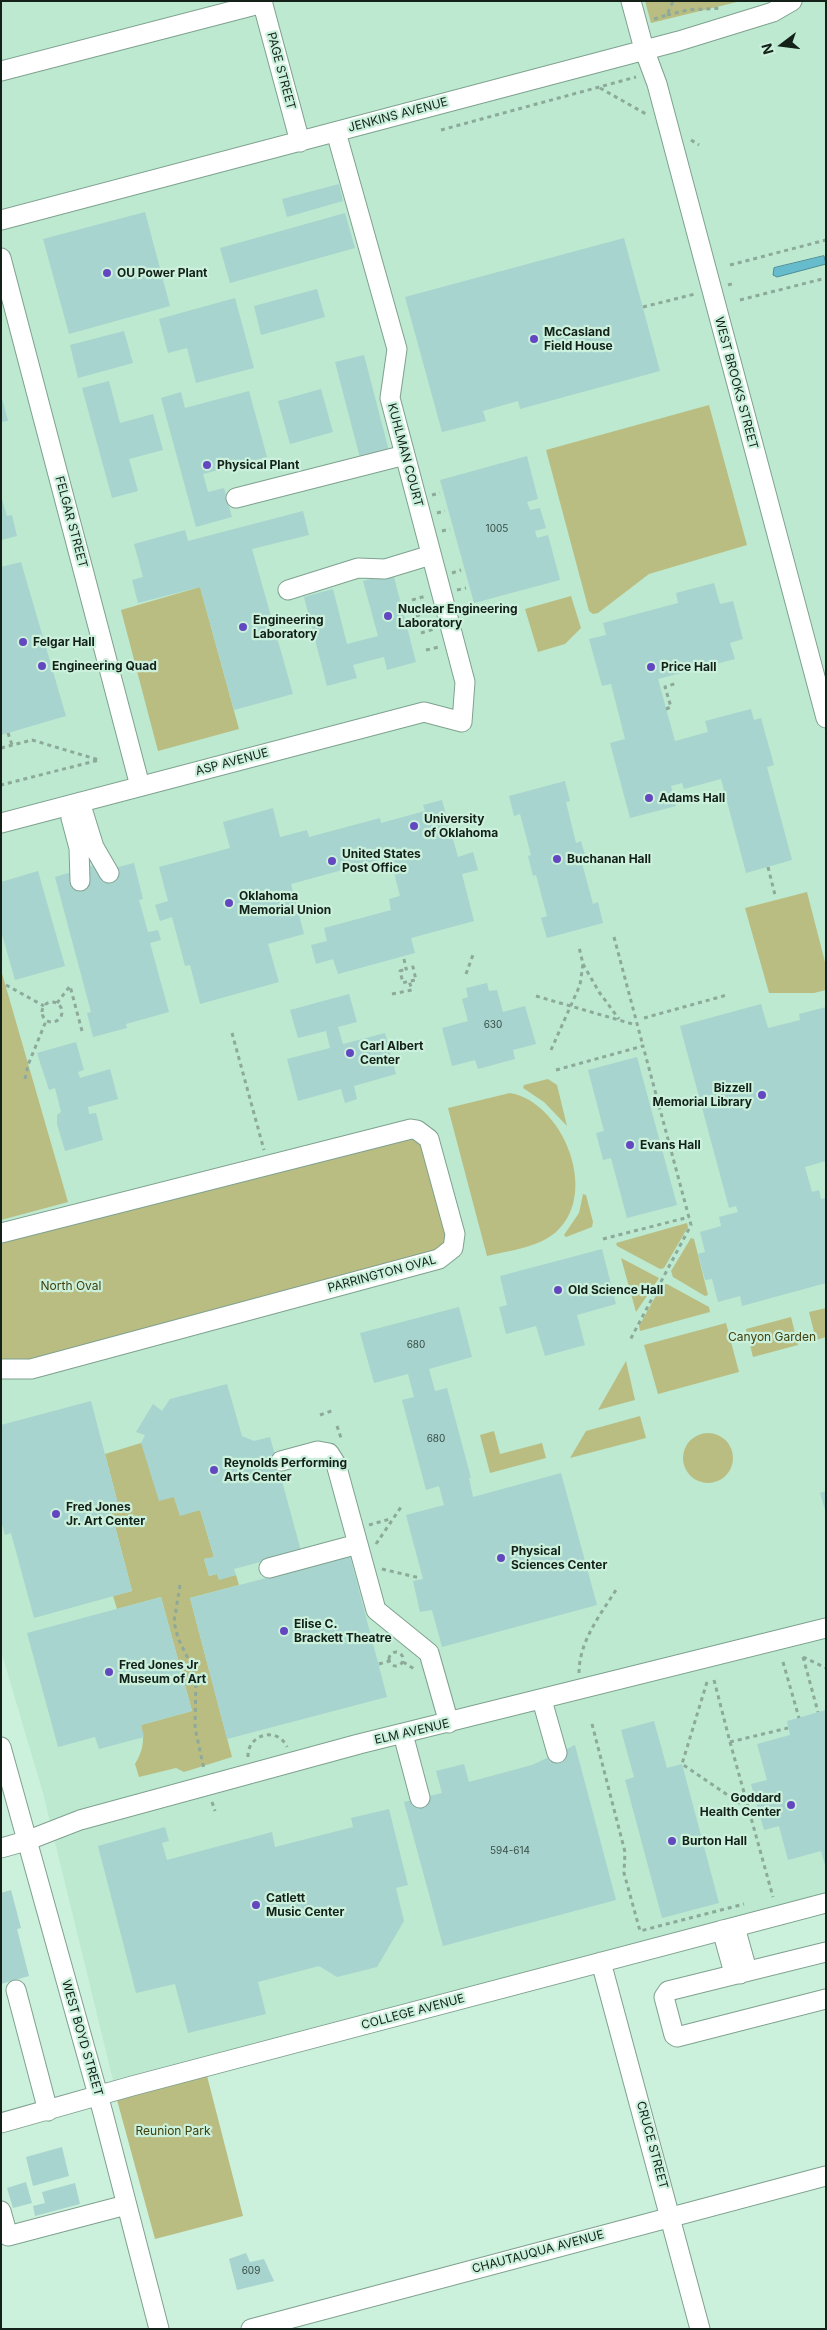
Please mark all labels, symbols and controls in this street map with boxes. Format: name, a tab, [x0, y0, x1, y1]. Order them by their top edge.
north arrow	[757, 20, 807, 70]
street label: PAGE STREET	[264, 31, 298, 111]
text: N	[757, 42, 777, 56]
street label: JENKINS AVENUE	[347, 95, 449, 135]
place label: OU Power Plant	[117, 266, 208, 280]
marker: OU Power Plant	[101, 267, 113, 279]
street label: WEST BROOKS STREET	[711, 315, 761, 451]
place label: McCasland Field House	[544, 325, 613, 353]
marker: McCasland Field House	[528, 333, 540, 345]
street label: KUHLMAN COURT	[384, 402, 426, 508]
place label: Physical Plant	[217, 458, 299, 472]
marker: Physical Plant	[201, 459, 213, 471]
street label: FELGAR STREET	[52, 475, 90, 569]
house number: 1005	[486, 523, 508, 535]
place label: Nuclear Engineering Laboratory	[398, 602, 518, 630]
marker: Nuclear Engineering Laboratory	[382, 610, 394, 622]
place label: Engineering Laboratory	[253, 613, 324, 641]
marker: Engineering Laboratory	[237, 621, 249, 633]
place label: Felgar Hall	[33, 635, 95, 649]
marker: Felgar Hall	[17, 636, 29, 648]
place label: Engineering Quad	[52, 659, 157, 673]
marker: Engineering Quad	[36, 660, 48, 672]
place label: Price Hall	[661, 660, 716, 674]
marker: Price Hall	[645, 661, 657, 673]
street label: ASP AVENUE	[194, 745, 270, 779]
place label: Adams Hall	[659, 791, 725, 805]
marker: Adams Hall	[643, 792, 655, 804]
place label: University of Oklahoma	[424, 812, 498, 840]
marker: University of Oklahoma	[408, 820, 420, 832]
place label: United States Post Office	[342, 847, 421, 875]
place label: Buchanan Hall	[567, 852, 651, 866]
marker: Buchanan Hall	[551, 853, 563, 865]
marker: United States Post Office	[326, 855, 338, 867]
place label: Oklahoma Memorial Union	[239, 889, 331, 917]
marker: Oklahoma Memorial Union	[223, 897, 235, 909]
house number: 630	[484, 1019, 502, 1031]
place label: Carl Albert Center	[360, 1039, 423, 1067]
marker: Carl Albert Center	[344, 1047, 356, 1059]
place label: Bizzell Memorial Library	[652, 1081, 752, 1109]
marker: Bizzell Memorial Library	[756, 1089, 768, 1101]
place label: Evans Hall	[640, 1138, 701, 1152]
marker: Evans Hall	[624, 1139, 636, 1151]
street label: PARRINGTON OVAL	[326, 1253, 438, 1295]
park label: North Oval	[41, 1279, 101, 1293]
place label: Old Science Hall	[568, 1283, 663, 1297]
marker: Old Science Hall	[552, 1284, 564, 1296]
park label: Canyon Garden	[728, 1330, 816, 1344]
house number: 680	[407, 1339, 425, 1351]
house number: 680	[427, 1433, 445, 1445]
place label: Reynolds Performing Arts Center	[224, 1456, 347, 1484]
marker: Reynolds Performing Arts Center	[208, 1464, 220, 1476]
place label: Fred Jones Jr. Art Center	[66, 1500, 145, 1528]
marker: Fred Jones Jr. Art Center	[50, 1508, 62, 1520]
place label: Physical Sciences Center	[511, 1544, 607, 1572]
marker: Physical Sciences Center	[495, 1552, 507, 1564]
place label: Elise C. Brackett Theatre	[294, 1617, 392, 1645]
marker: Elise C. Brackett Theatre	[278, 1625, 290, 1637]
place label: Fred Jones Jr Museum of Art	[119, 1658, 206, 1686]
marker: Fred Jones Jr Museum of Art	[103, 1666, 115, 1678]
street label: ELM AVENUE	[373, 1716, 451, 1748]
place label: Goddard Health Center	[700, 1791, 781, 1819]
marker: Goddard Health Center	[785, 1799, 797, 1811]
place label: Burton Hall	[682, 1834, 747, 1848]
marker: Burton Hall	[666, 1835, 678, 1847]
house number: 594-614	[490, 1845, 530, 1857]
place label: Catlett Music Center	[266, 1891, 344, 1919]
marker: Catlett Music Center	[250, 1899, 262, 1911]
street label: WEST BOYD STREET	[59, 1978, 105, 2098]
street label: COLLEGE AVENUE	[360, 1991, 466, 2033]
street label: CRUCE STREET	[633, 2100, 671, 2190]
park label: Reunion Park	[136, 2124, 210, 2138]
street label: CHAUTAUQUA AVENUE	[470, 2227, 606, 2277]
house number: 609	[242, 2265, 260, 2277]

